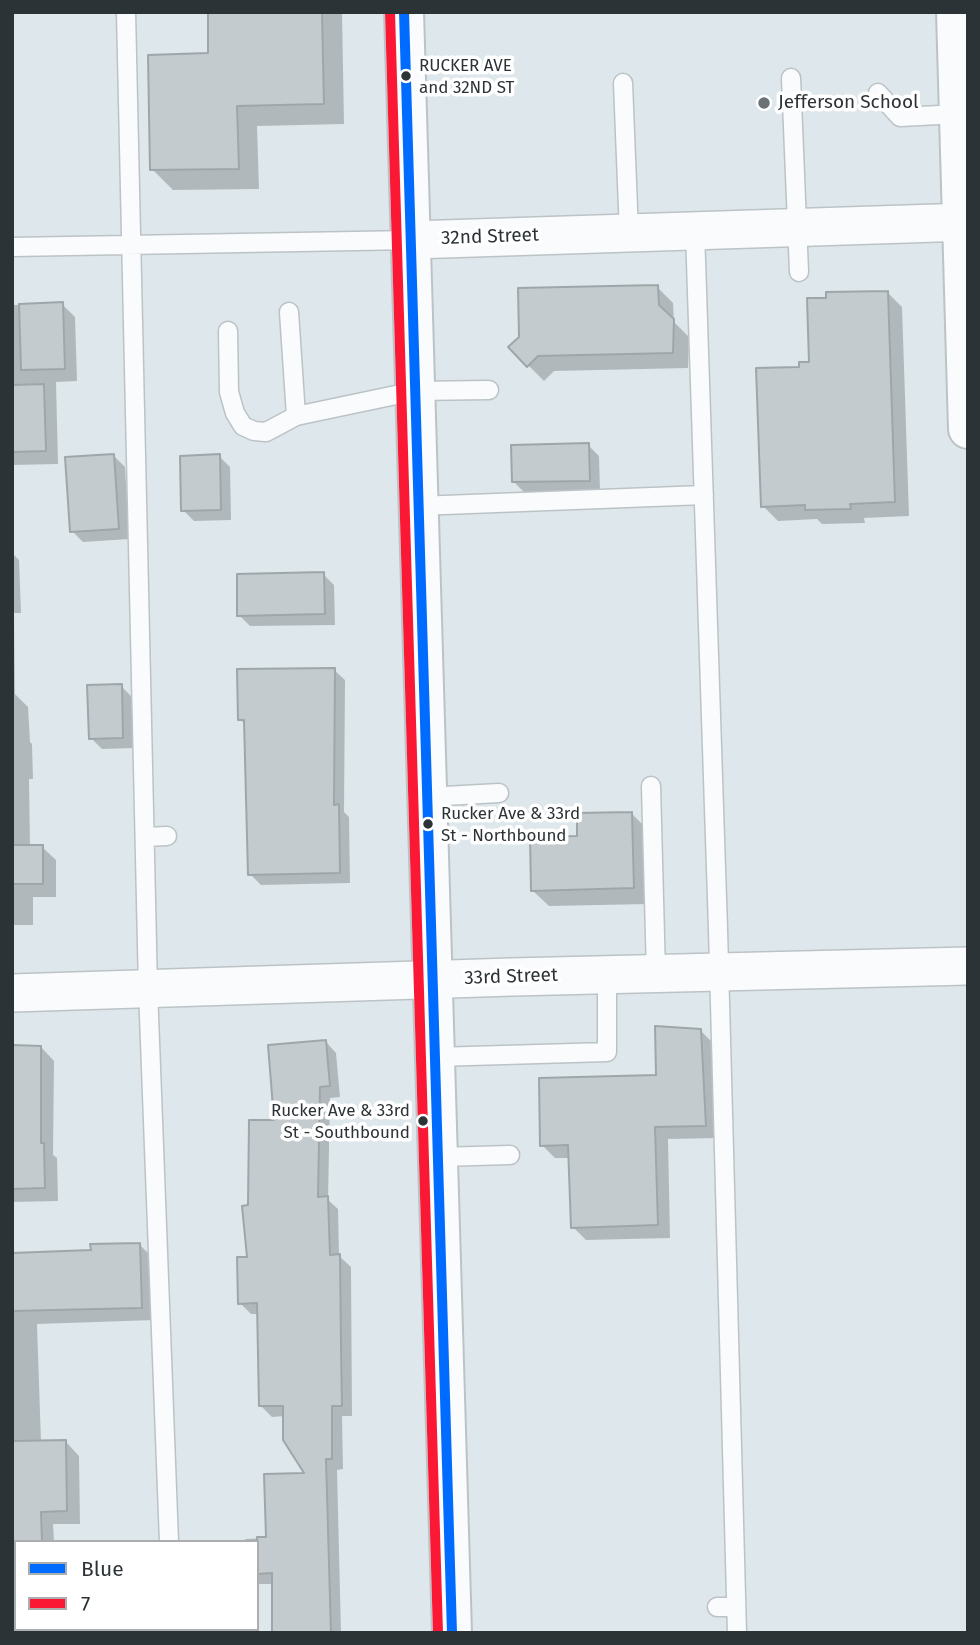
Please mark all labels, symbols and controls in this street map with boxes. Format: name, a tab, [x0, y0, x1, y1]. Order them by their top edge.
place label: RUCKER AVE and 32ND ST	[419, 56, 514, 96]
marker: RUCKER AVE and 32ND ST	[399, 69, 413, 83]
place label: Jefferson School	[778, 92, 919, 114]
marker: Jefferson School	[756, 95, 772, 111]
street label: 32nd Street	[441, 224, 539, 250]
place label: Rucker Ave & 33rd St - Northbound	[441, 804, 580, 844]
marker: Rucker Ave & 33rd St - Northbound	[421, 817, 435, 831]
street label: 33rd Street	[464, 964, 558, 990]
place label: Rucker Ave & 33rd St - Southbound	[271, 1101, 410, 1141]
marker: Rucker Ave & 33rd St - Southbound	[416, 1114, 430, 1128]
legend	[14, 1540, 259, 1631]
text: Blue	[81, 1556, 124, 1582]
text: 7	[81, 1591, 90, 1617]

